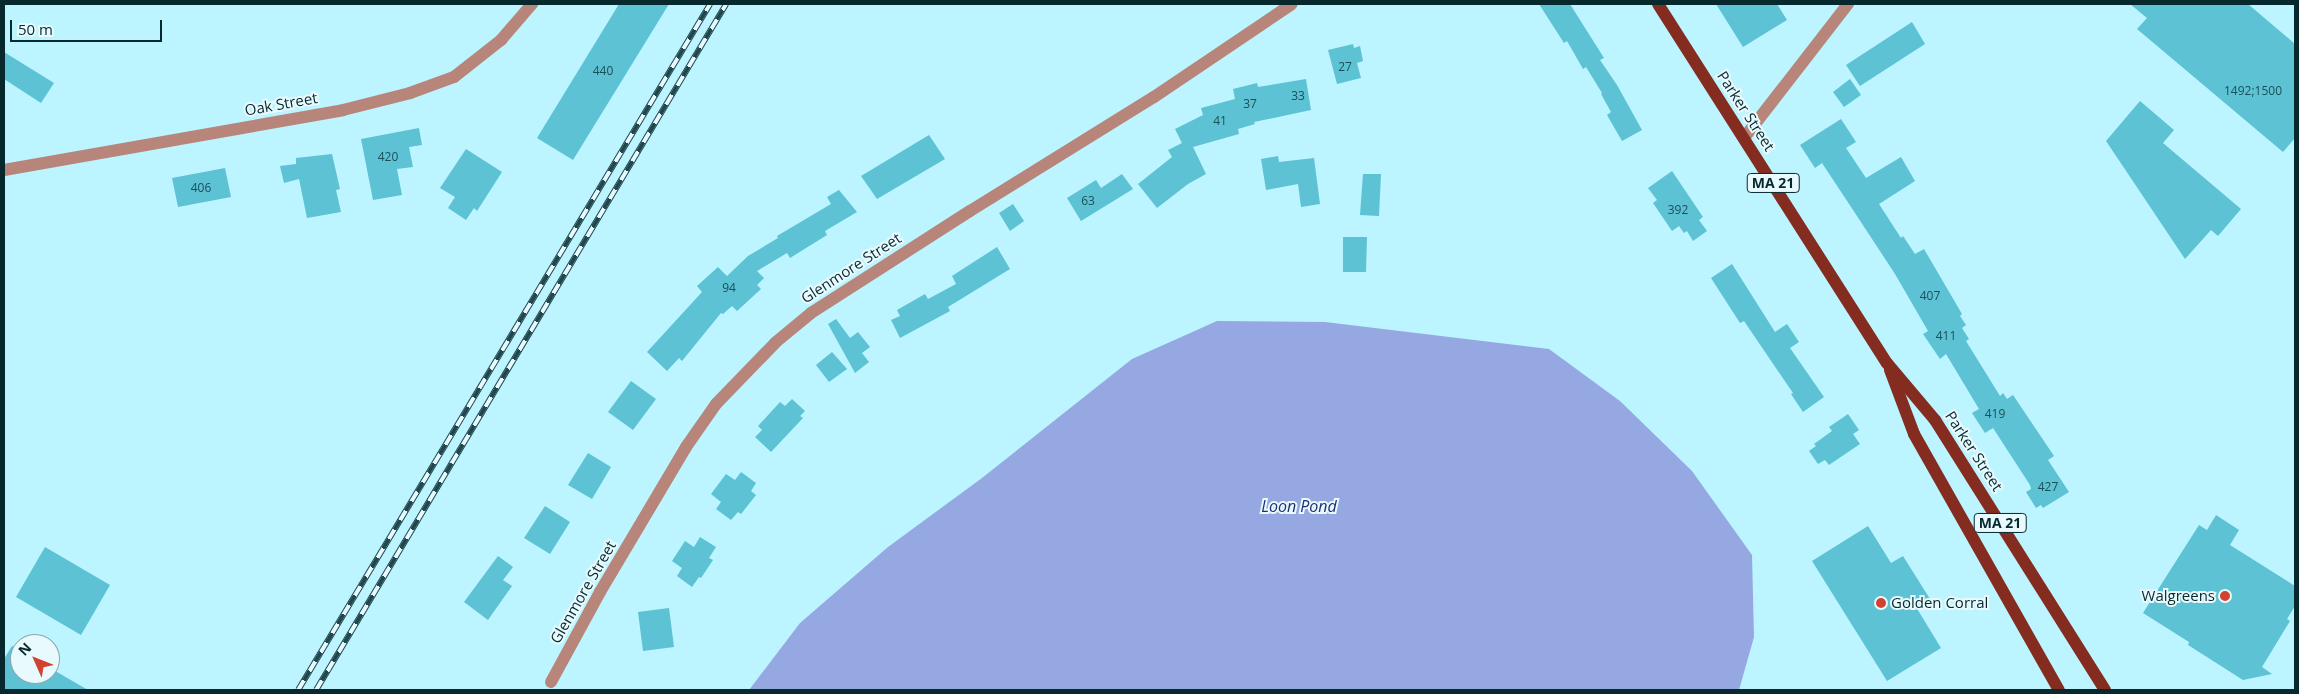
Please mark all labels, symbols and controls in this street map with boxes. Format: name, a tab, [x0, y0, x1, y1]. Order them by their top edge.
scale bar	[12, 10, 165, 42]
text: 50 m	[18, 19, 53, 39]
house number: 27	[1338, 60, 1352, 74]
house number: 440	[593, 64, 613, 78]
street label: Parker Street	[1713, 68, 1779, 154]
house number: 1492;1500	[2224, 84, 2282, 98]
street label: Oak Street	[243, 89, 319, 119]
house number: 33	[1291, 89, 1305, 103]
house number: 37	[1243, 97, 1257, 111]
house number: 41	[1213, 114, 1227, 128]
house number: 420	[378, 150, 398, 164]
road number: MA 21	[1746, 172, 1800, 194]
house number: 406	[191, 181, 211, 195]
house number: 63	[1081, 194, 1095, 208]
house number: 392	[1668, 203, 1688, 217]
street label: Glenmore Street	[798, 229, 904, 307]
house number: 94	[722, 281, 736, 295]
house number: 407	[1920, 289, 1940, 303]
house number: 411	[1936, 329, 1956, 343]
house number: 419	[1985, 407, 2005, 421]
street label: Parker Street	[1941, 408, 2007, 494]
house number: 427	[2038, 480, 2058, 494]
water label: Loon Pond	[1261, 496, 1337, 516]
road number: MA 21	[1972, 512, 2028, 534]
street label: Glenmore Street	[546, 537, 620, 647]
place label: Walgreens	[2142, 587, 2215, 605]
marker: Walgreens	[2219, 590, 2231, 602]
place label: Golden Corral	[1891, 594, 1988, 612]
marker: Golden Corral	[1875, 597, 1887, 609]
north arrow	[10, 634, 60, 684]
text: N	[14, 638, 35, 660]

